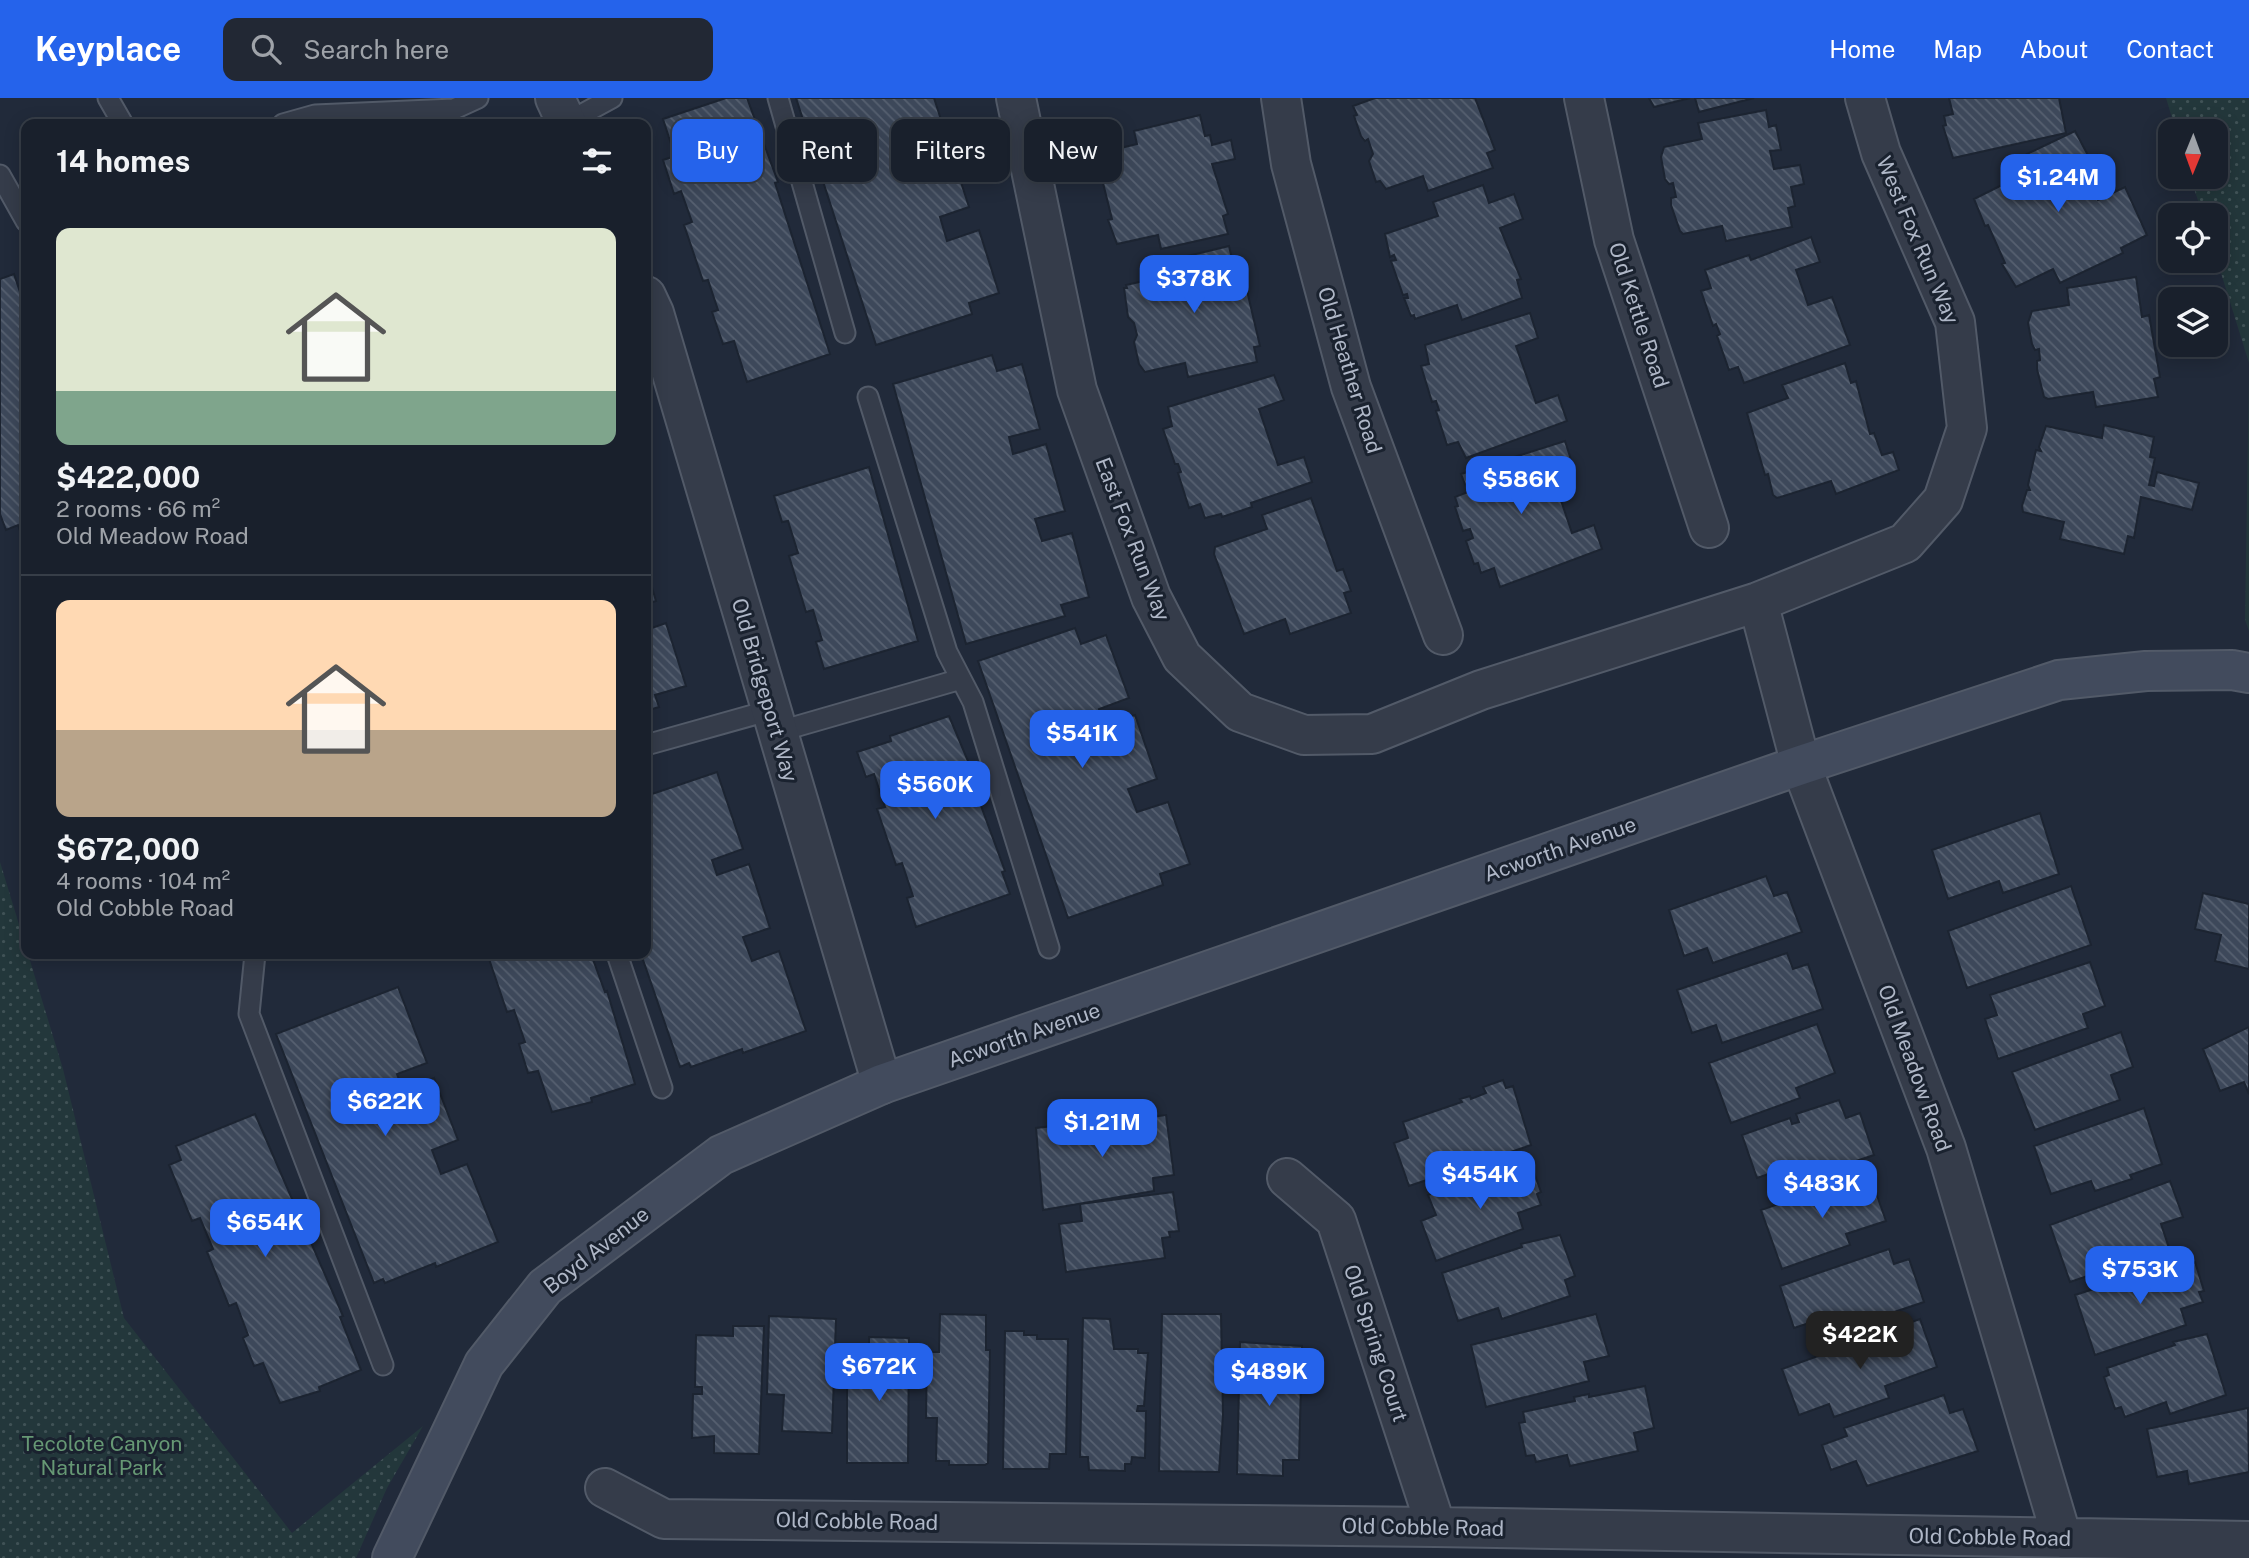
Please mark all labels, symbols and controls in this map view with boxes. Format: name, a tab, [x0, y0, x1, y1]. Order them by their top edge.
search box	[223, 18, 713, 81]
text: Keyplace	[35, 30, 181, 68]
icon: search	[247, 30, 285, 68]
text: Search here	[303, 34, 449, 65]
text: Home	[1829, 35, 1895, 63]
text: Map	[1933, 35, 1982, 63]
text: About	[2020, 35, 2088, 63]
text: Contact	[2126, 35, 2214, 63]
chip: Buy	[672, 119, 763, 182]
chip: Rent	[777, 119, 877, 182]
chip: Filters	[891, 119, 1010, 182]
chip: New	[1024, 119, 1122, 182]
north arrow	[2158, 119, 2228, 189]
map controls	[2158, 119, 2228, 357]
icon: filters	[578, 142, 616, 180]
text: 14 homes	[56, 143, 190, 179]
street label: West Fox Run Way	[1871, 152, 1965, 328]
pin: $1.24M	[2001, 155, 2115, 214]
text: $1.24M	[2017, 163, 2099, 190]
button: locate	[2158, 203, 2228, 273]
street label: Old Kettle Road	[1604, 239, 1674, 391]
pin: $378K	[1145, 256, 1243, 315]
text: $378K	[1156, 264, 1232, 291]
icon: home	[273, 274, 399, 400]
street label: Old Heather Road	[1313, 284, 1387, 456]
button: layers	[2158, 287, 2228, 357]
street label: East Fox Run Way	[1090, 454, 1176, 624]
pin: $586K	[1472, 456, 1570, 516]
text: $422,000	[56, 459, 200, 495]
text: $586K	[1482, 465, 1560, 492]
text: 2 rooms · 66 m²	[56, 495, 220, 522]
text: Old Meadow Road	[56, 522, 249, 549]
street label: Old Bridgeport Way	[727, 595, 803, 785]
icon: home	[273, 646, 399, 772]
pin: $541K	[1033, 710, 1131, 770]
text: $541K	[1046, 719, 1118, 746]
pin: $560K	[886, 762, 984, 821]
text: $560K	[896, 770, 974, 797]
street label: Acworth Avenue	[1481, 811, 1639, 887]
text: $672,000	[56, 831, 200, 867]
text: 4 rooms · 104 m²	[56, 867, 230, 894]
text: Old Cobble Road	[56, 894, 234, 921]
street label: Old Meadow Road	[1873, 981, 1957, 1155]
street label: Acworth Avenue	[945, 997, 1103, 1073]
pin: $622K	[336, 1079, 434, 1138]
text: $622K	[347, 1087, 423, 1114]
pin: $1.21M	[1045, 1100, 1159, 1159]
text: $1.21M	[1063, 1108, 1141, 1135]
pin: $454K	[1431, 1152, 1529, 1211]
text: $454K	[1441, 1160, 1519, 1187]
pin: $483K	[1773, 1160, 1871, 1220]
text: $483K	[1783, 1169, 1861, 1196]
pin: $654K	[216, 1200, 314, 1259]
street label: Boyd Avenue	[538, 1201, 654, 1299]
text: $654K	[226, 1208, 304, 1235]
pin: $753K	[2091, 1246, 2189, 1306]
text: $753K	[2101, 1255, 2179, 1282]
street label: Old Spring Court	[1339, 1261, 1413, 1425]
pin: $422K	[1811, 1312, 1909, 1371]
text: $422K	[1822, 1320, 1898, 1347]
pin: $672K	[830, 1344, 928, 1403]
pin: $489K	[1220, 1348, 1318, 1408]
text: $672K	[841, 1352, 917, 1379]
text: $489K	[1230, 1357, 1308, 1384]
park label: Tecolote Canyon Natural Park	[22, 1431, 182, 1480]
street label: Old Cobble Road	[776, 1507, 938, 1535]
street label: Old Cobble Road	[1342, 1513, 1504, 1541]
street label: Old Cobble Road	[1909, 1523, 2071, 1551]

